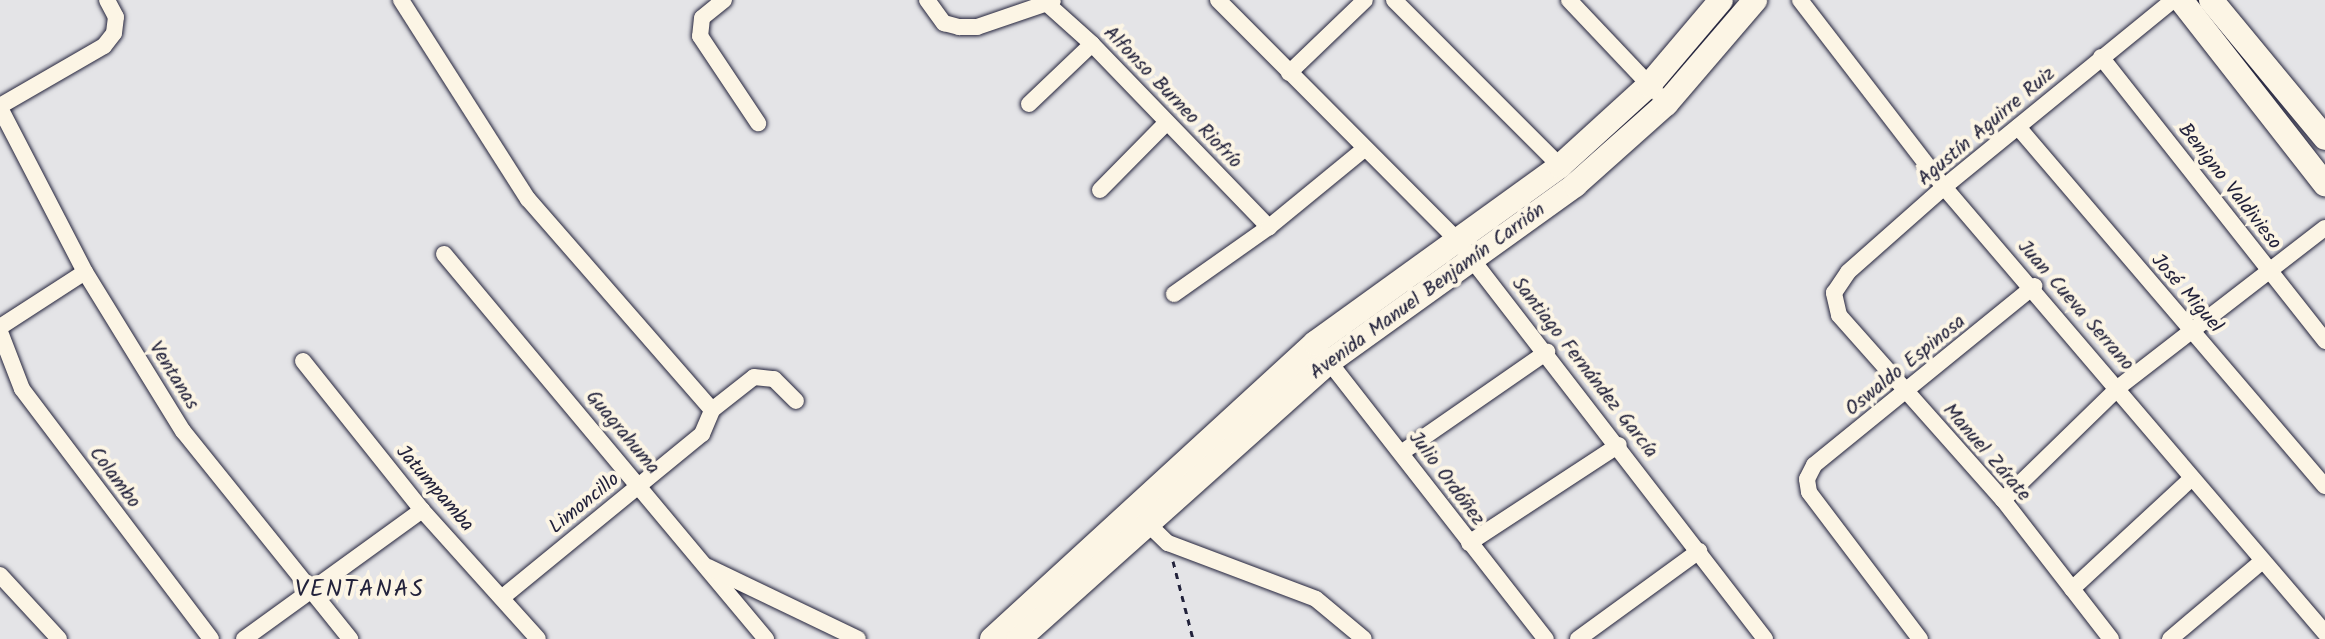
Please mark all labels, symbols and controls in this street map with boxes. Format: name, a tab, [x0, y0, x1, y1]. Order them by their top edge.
street label: Alfonso Burneo Riofrío	[1098, 22, 1246, 174]
street label: Agustín Aguirre Ruiz	[1913, 62, 2061, 192]
street label: Benigno Valdivieso	[2172, 119, 2286, 255]
street label: Avenida Manuel Benjamín Carrión	[1306, 199, 1550, 385]
street label: Juan Cueva Serrano	[2012, 236, 2138, 376]
street label: José Miguel	[2145, 249, 2227, 339]
street label: Santiago Fernández García	[1506, 273, 1662, 463]
street label: Oswaldo Espinosa	[1841, 310, 1971, 422]
street label: Ventanas	[143, 337, 203, 415]
street label: Guagrahuma	[580, 386, 664, 480]
street label: Manuel Zárate	[1937, 399, 2035, 507]
street label: Julio Ordóñez	[1403, 427, 1489, 531]
street label: Jatumpamba	[390, 441, 478, 537]
street label: Colambo	[83, 443, 145, 513]
street label: Limoncillo	[545, 468, 625, 540]
district label: VENTANAS	[295, 576, 425, 604]

